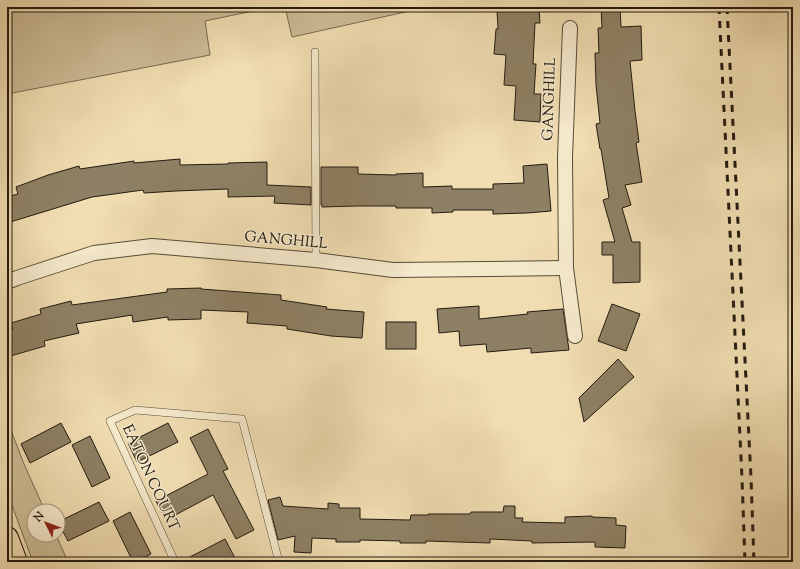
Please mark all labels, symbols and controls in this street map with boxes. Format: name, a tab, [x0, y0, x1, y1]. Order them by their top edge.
street label: GANGHILL	[538, 57, 562, 141]
street label: GANGHILL	[243, 227, 329, 255]
street label: EATON COURT	[116, 421, 184, 535]
north arrow	[26, 503, 66, 543]
text: N	[30, 508, 48, 526]

